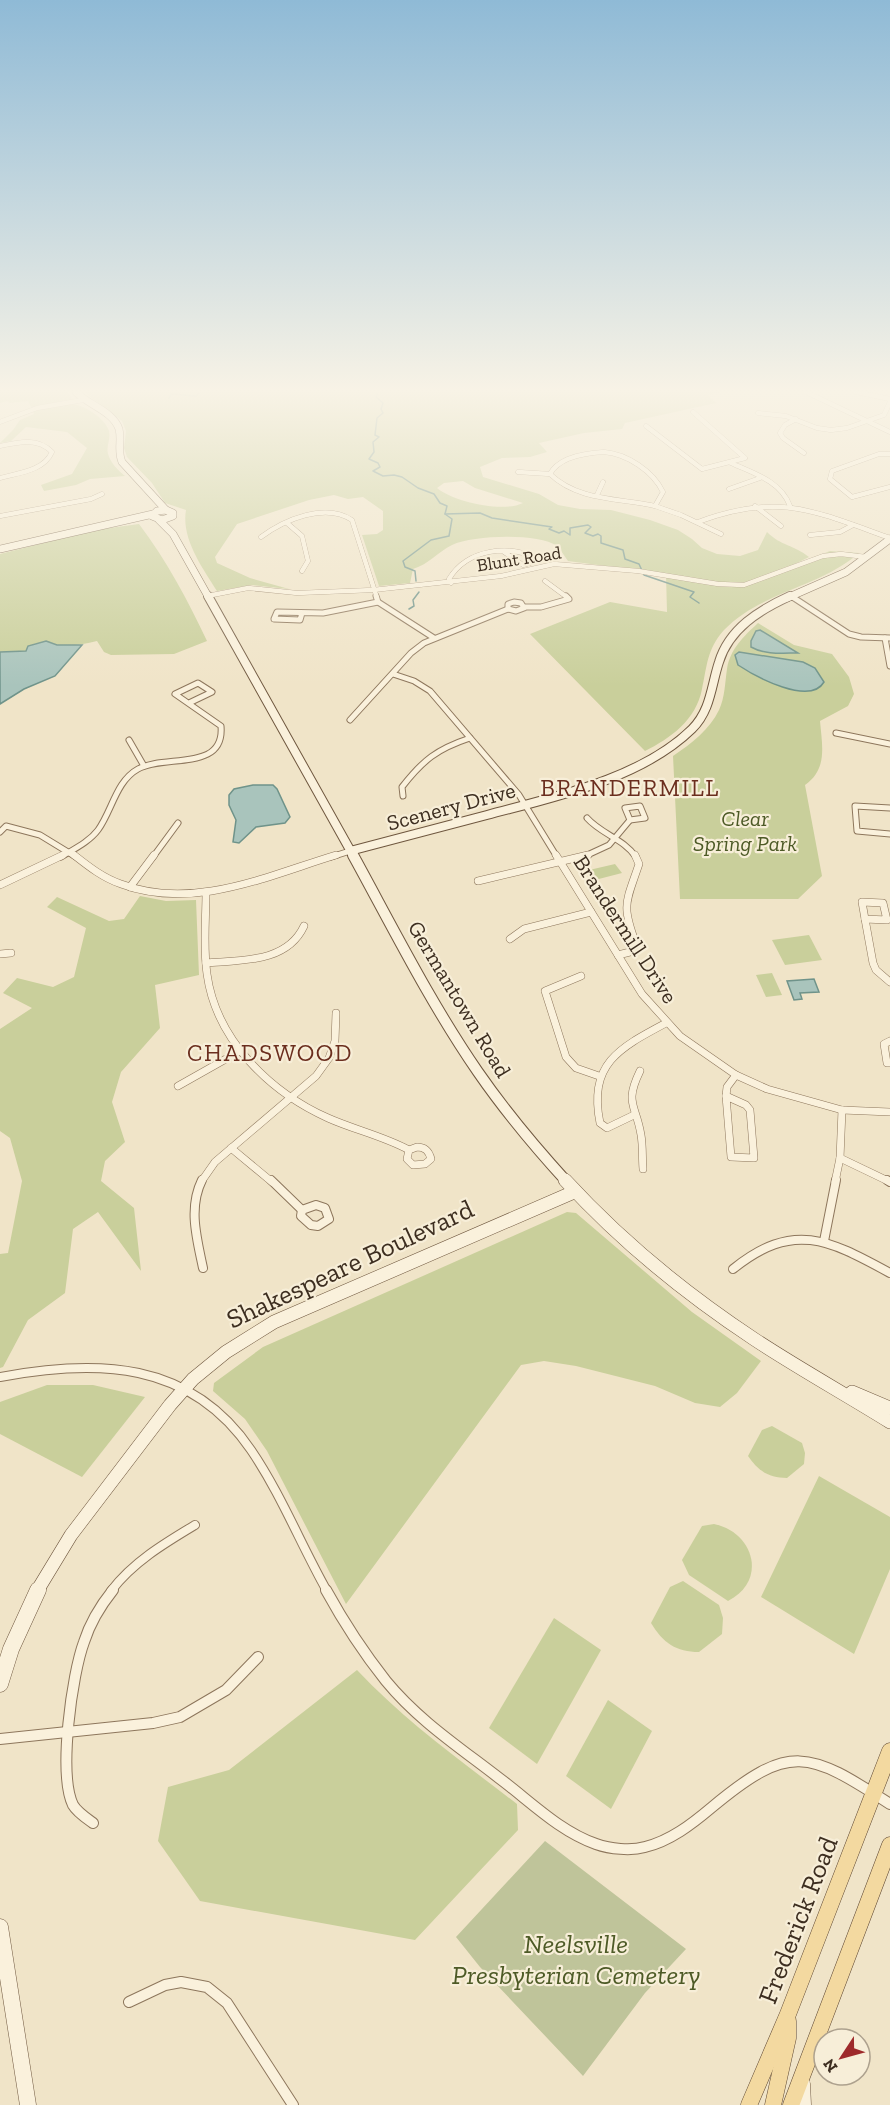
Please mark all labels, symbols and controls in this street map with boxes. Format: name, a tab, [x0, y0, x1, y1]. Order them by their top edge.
street label: Blunt Road	[475, 541, 563, 577]
district label: BRANDERMILL	[540, 773, 720, 802]
street label: Scenery Drive	[384, 776, 518, 837]
park label: Clear Spring Park	[693, 805, 797, 857]
street label: Brandermill Drive	[568, 850, 683, 1008]
street label: Germantown Road	[402, 916, 517, 1082]
district label: CHADSWOOD	[187, 1038, 353, 1067]
street label: Shakespeare Boulevard	[221, 1193, 479, 1335]
street label: Frederick Road	[751, 1832, 845, 2008]
park label: Neelsville Presbyterian Cemetery	[452, 1928, 700, 1991]
north arrow	[812, 2027, 872, 2087]
text: N	[819, 2055, 842, 2076]

